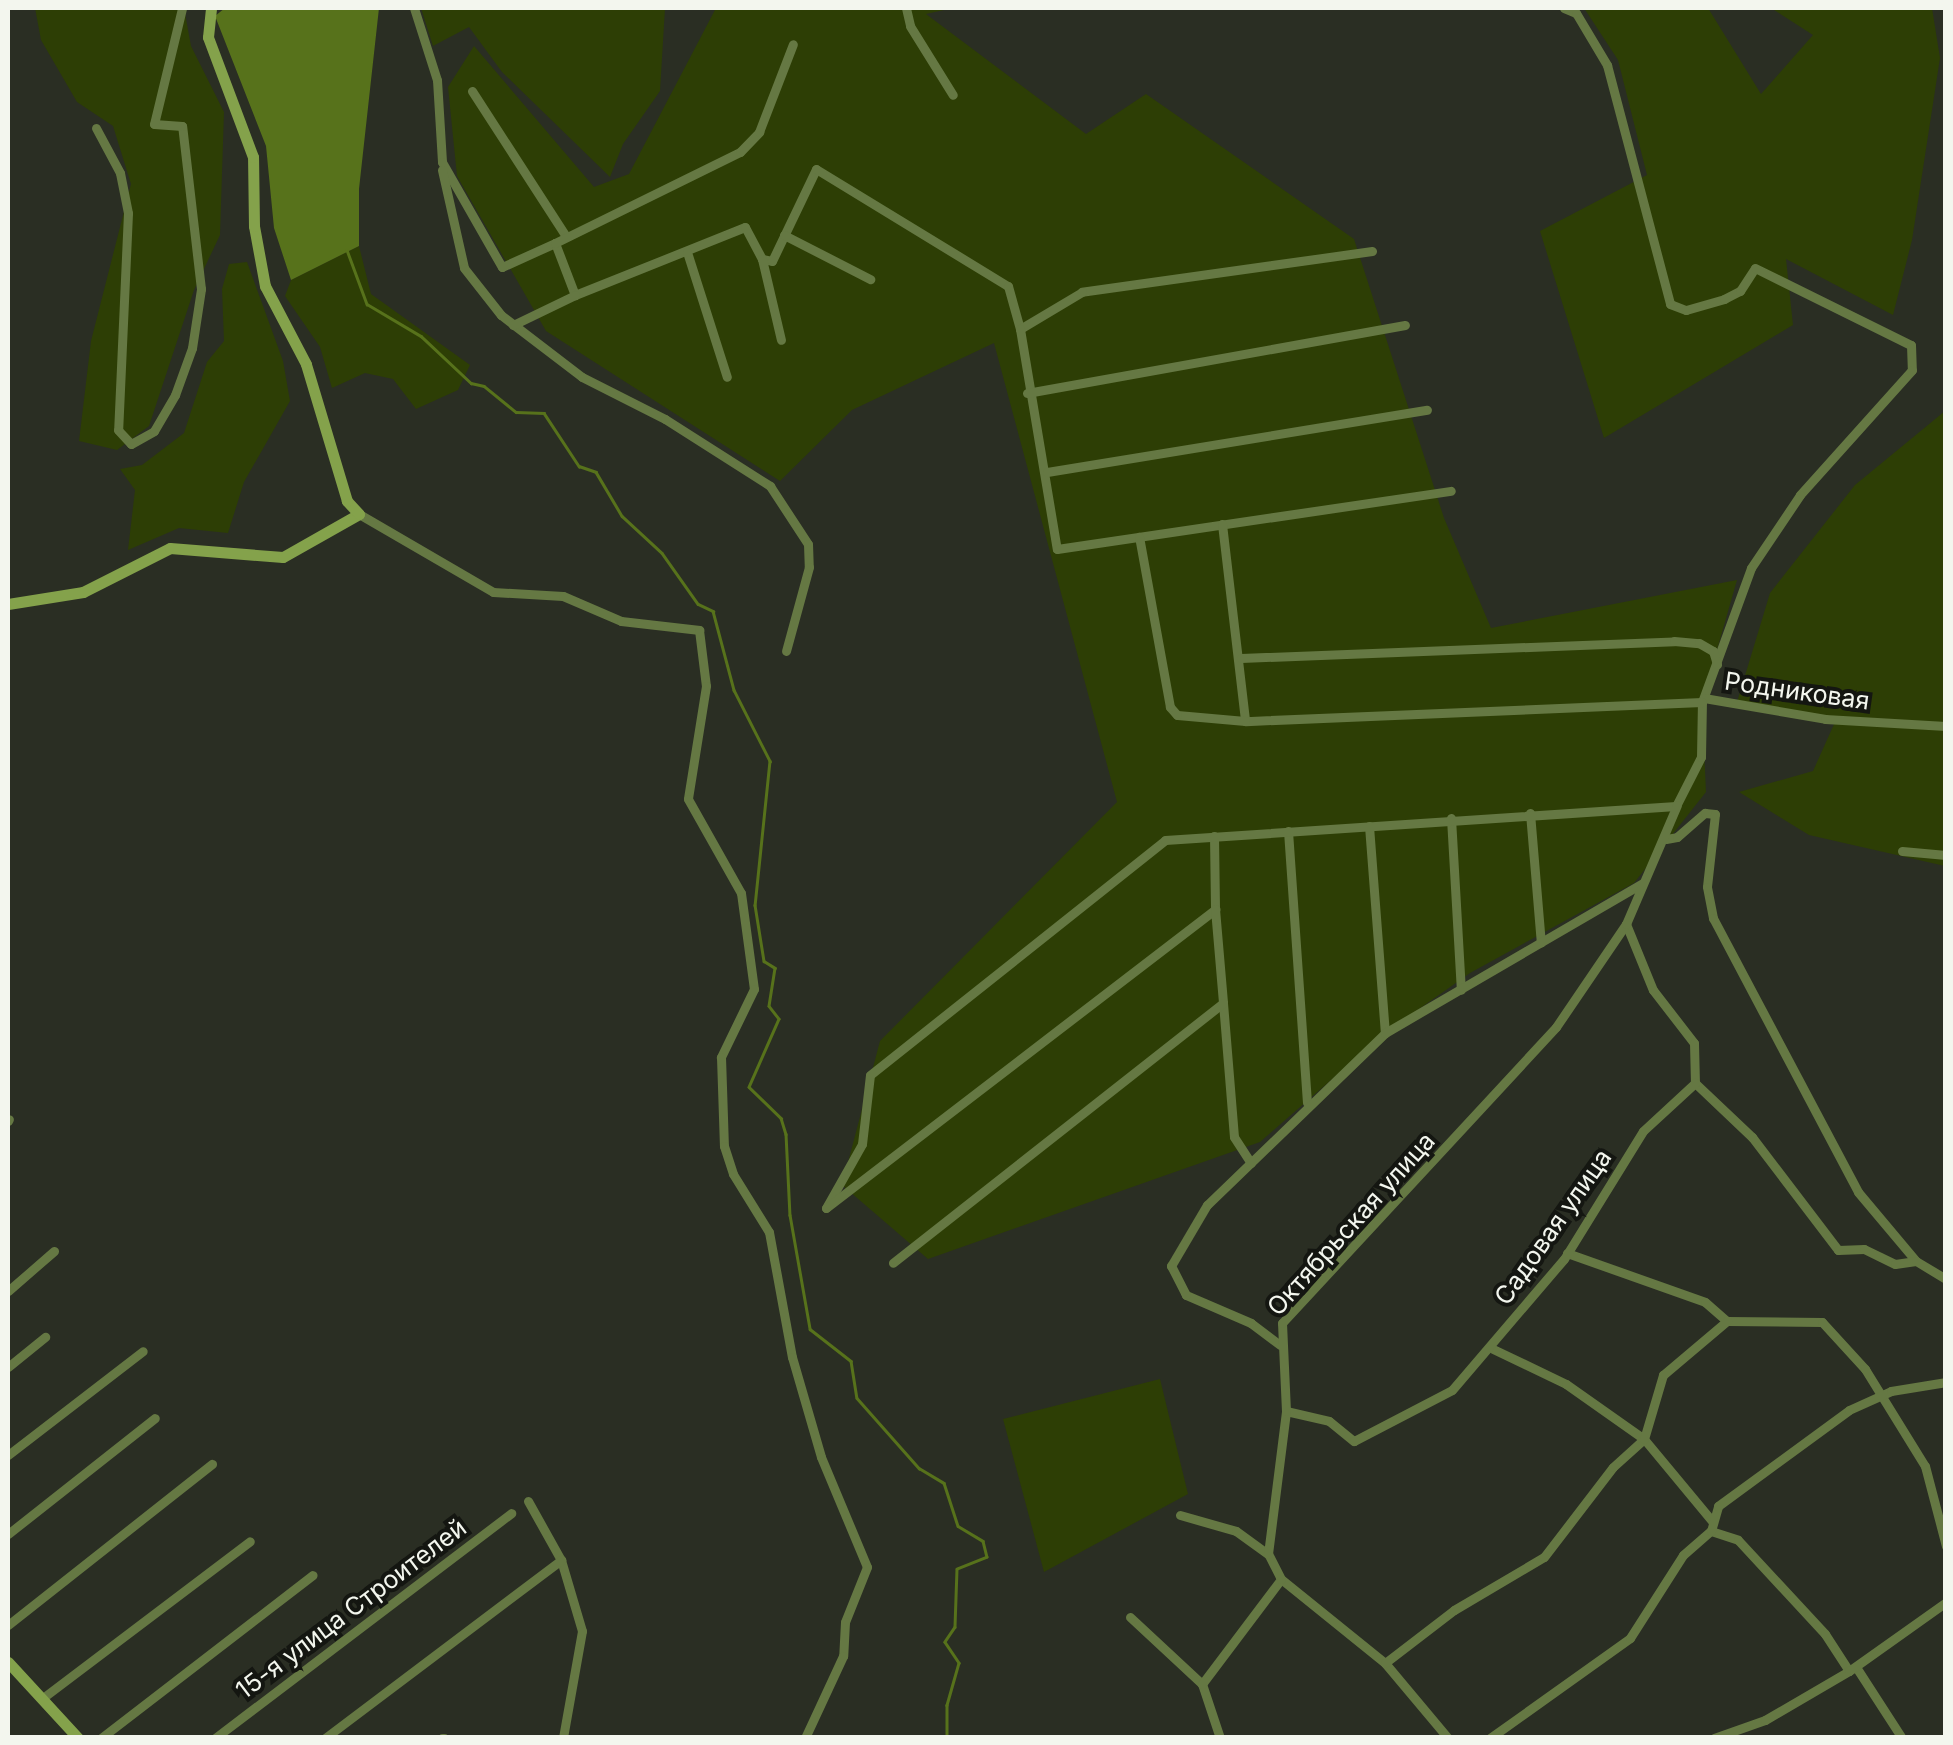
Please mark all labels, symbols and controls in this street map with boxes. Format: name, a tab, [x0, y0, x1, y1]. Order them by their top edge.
street label: Родниковая	[1723, 666, 1871, 716]
street label: Октябрьская улица	[1261, 1126, 1441, 1322]
street label: Садовая улица	[1488, 1143, 1618, 1311]
street label: 15-я улица Строителей	[230, 1513, 472, 1705]

